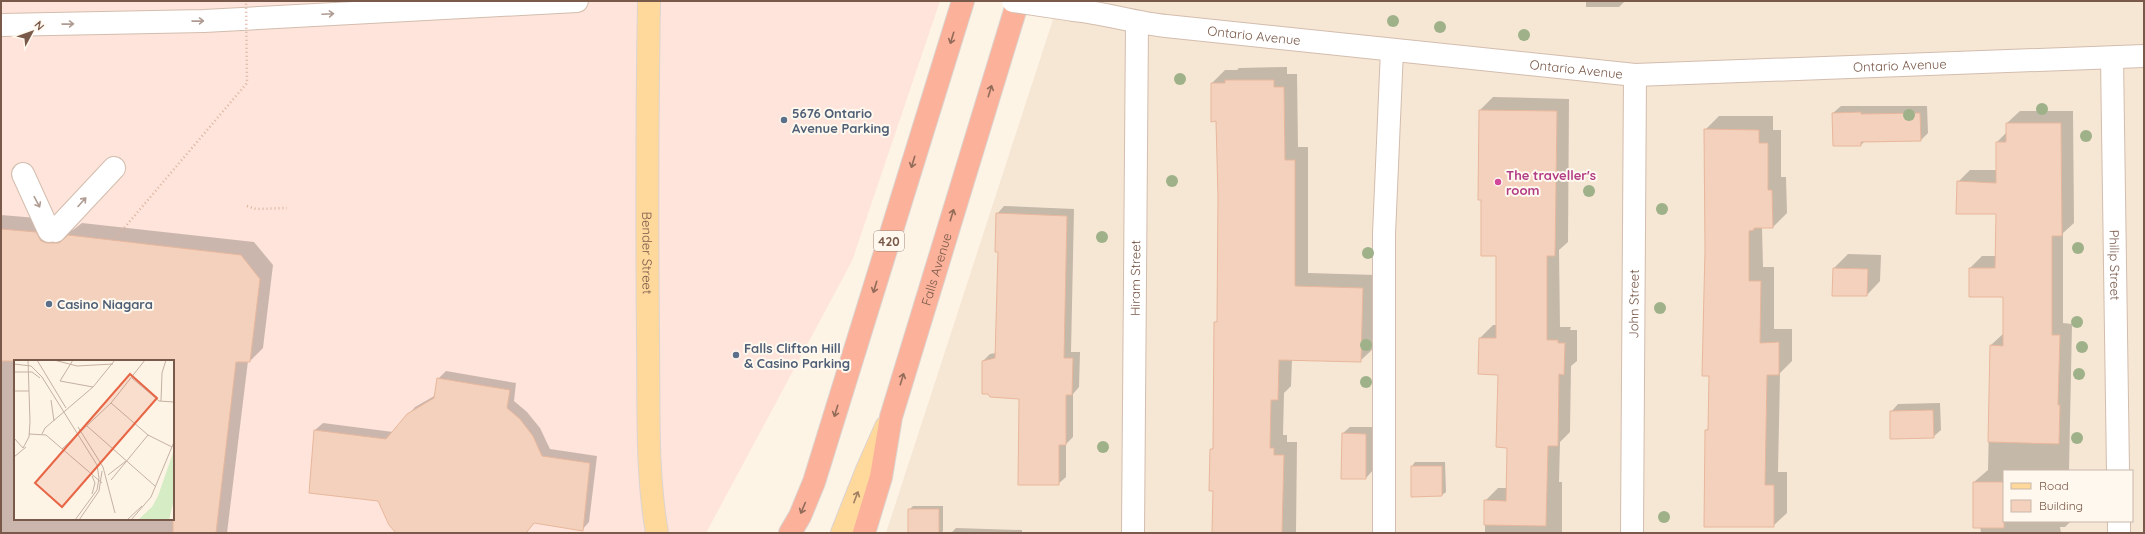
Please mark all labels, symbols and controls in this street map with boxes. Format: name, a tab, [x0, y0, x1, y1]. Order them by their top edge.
one-way arrow	[321, 11, 334, 18]
north arrow	[12, 12, 52, 52]
one-way arrow	[191, 17, 204, 25]
text: N	[32, 18, 47, 33]
one-way arrow	[61, 20, 74, 28]
street label: Ontario Avenue	[1207, 22, 1301, 48]
one-way arrow	[948, 32, 955, 45]
street label: Ontario Avenue	[1853, 55, 1947, 75]
street label: Ontario Avenue	[1529, 56, 1624, 82]
one-way arrow	[987, 84, 994, 97]
place label: 5676 Ontario Avenue Parking	[792, 105, 890, 136]
marker: 5676 Ontario Avenue Parking	[779, 115, 789, 125]
one-way arrow	[909, 156, 916, 169]
place label: The traveller's room	[1506, 167, 1596, 198]
marker: The traveller's room	[1493, 177, 1503, 187]
one-way arrow	[34, 196, 41, 208]
one-way arrow	[77, 197, 86, 208]
one-way arrow	[949, 209, 956, 222]
street label: Bender Street	[639, 212, 656, 294]
street label: Philip Street	[2106, 229, 2124, 300]
road number: 420	[874, 231, 904, 251]
street label: Falls Avenue	[918, 231, 955, 307]
street label: Hiram Street	[1127, 240, 1143, 316]
street label: John Street	[1625, 269, 1642, 339]
one-way arrow	[871, 280, 878, 293]
place label: Casino Niagara	[57, 296, 153, 312]
marker: Casino Niagara	[44, 299, 54, 309]
place label: Falls Clifton Hill & Casino Parking	[744, 340, 850, 371]
marker: Falls Clifton Hill & Casino Parking	[731, 350, 741, 360]
inset map	[14, 360, 174, 520]
one-way arrow	[899, 373, 906, 386]
one-way arrow	[832, 404, 839, 417]
legend	[2003, 470, 2133, 522]
text: Road	[2039, 478, 2069, 493]
one-way arrow	[853, 491, 861, 503]
text: Building	[2039, 498, 2083, 513]
one-way arrow	[799, 501, 806, 513]

